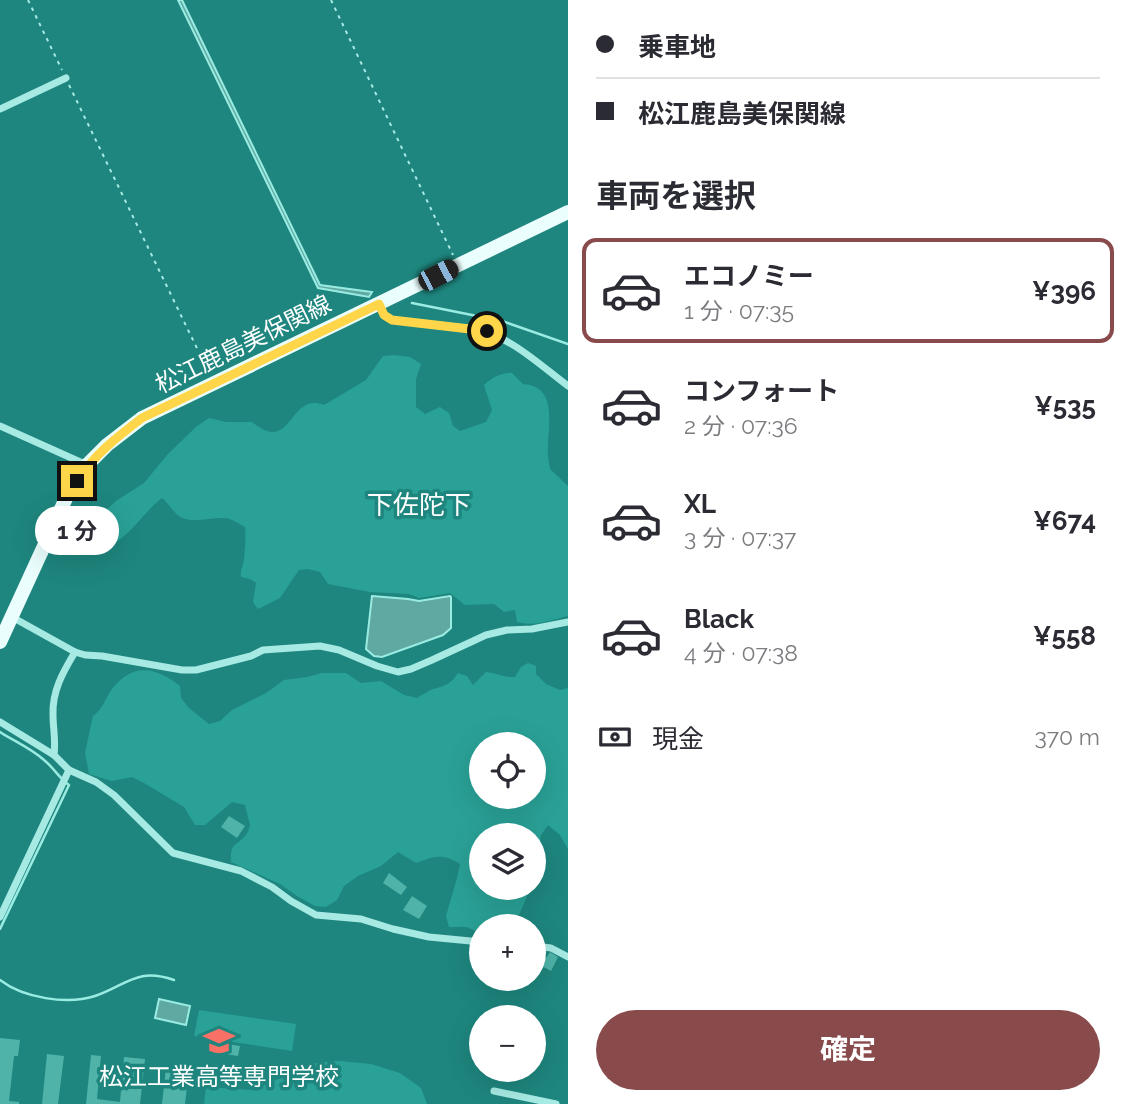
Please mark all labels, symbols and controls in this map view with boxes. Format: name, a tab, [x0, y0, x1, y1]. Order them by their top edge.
text: 乗車地	[638, 32, 716, 62]
text: 松江鹿島美保関線	[638, 99, 846, 129]
text: 車両を選択	[596, 177, 756, 214]
car	[415, 256, 462, 294]
icon: car	[600, 259, 663, 322]
text: エコノミー	[684, 261, 814, 291]
text: ¥396	[1032, 276, 1096, 306]
street label: 松江鹿島美保関線	[150, 289, 336, 399]
text: 1 分 · 07:35	[684, 297, 794, 324]
route start	[471, 315, 503, 347]
icon: car	[600, 374, 663, 437]
text: コンフォート	[684, 376, 839, 406]
text: ¥535	[1034, 391, 1096, 421]
text: 2 分 · 07:36	[684, 412, 798, 439]
route end	[61, 465, 93, 497]
icon: car	[600, 489, 663, 552]
text: XL	[684, 489, 716, 519]
district label: 下佐陀下	[367, 490, 471, 520]
callout: 1 分	[35, 505, 119, 554]
text: ¥674	[1033, 506, 1096, 536]
text: 1 分	[57, 517, 97, 544]
text: 3 分 · 07:37	[684, 524, 796, 551]
icon: car	[600, 604, 663, 667]
text: Black	[684, 604, 754, 634]
text: ¥558	[1033, 621, 1096, 651]
text: 4 分 · 07:38	[684, 639, 798, 666]
icon: cash	[596, 718, 634, 756]
text: 370 m	[1035, 723, 1100, 750]
text: 現金	[652, 724, 704, 754]
map controls	[469, 732, 546, 1082]
button: locate	[469, 732, 546, 809]
button: layers	[469, 823, 546, 900]
button: +	[469, 914, 546, 991]
button: −	[469, 1005, 546, 1082]
button: 確定	[596, 1010, 1100, 1090]
school or university icon: 松江工業高等専門学校	[202, 1024, 236, 1058]
place label: 松江工業高等専門学校	[99, 1062, 339, 1091]

